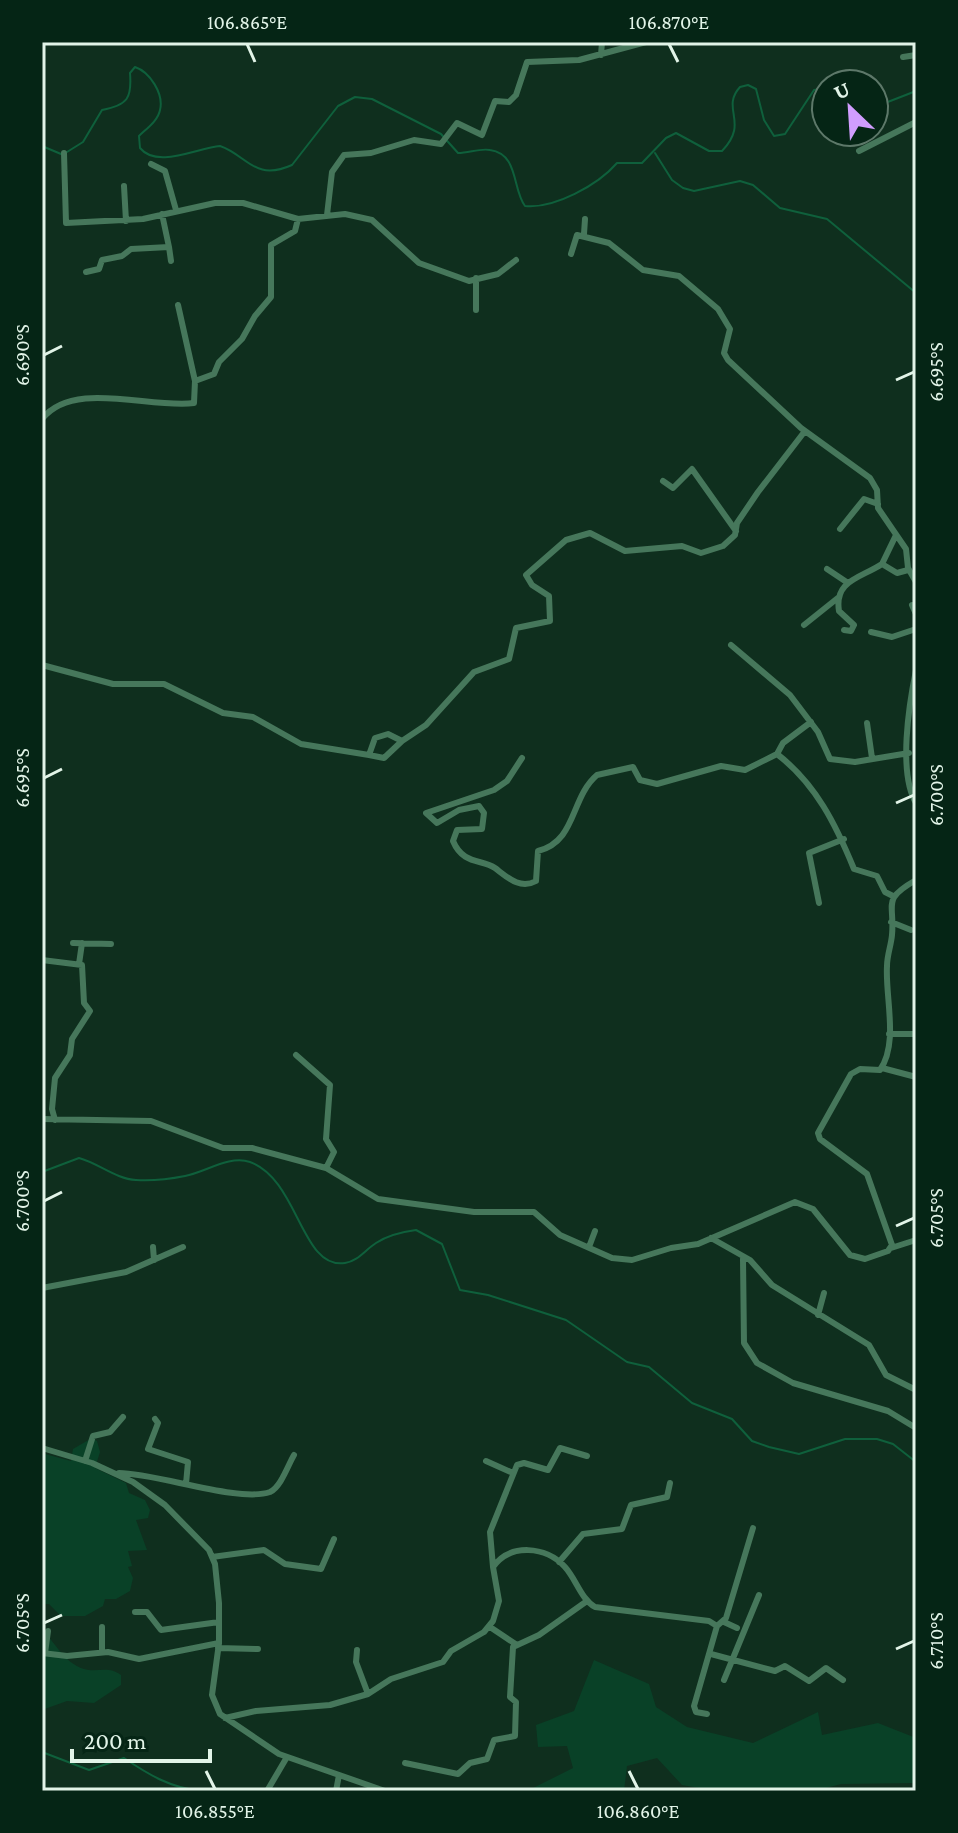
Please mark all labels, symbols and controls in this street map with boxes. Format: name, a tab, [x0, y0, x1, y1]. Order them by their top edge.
text: 106.865°E	[207, 11, 287, 33]
text: 106.870°E	[629, 11, 709, 33]
north arrow	[810, 68, 890, 148]
text: U	[830, 76, 854, 105]
text: 6.690°S	[11, 324, 33, 386]
text: 6.695°S	[925, 342, 947, 402]
text: 6.695°S	[11, 748, 33, 808]
text: 6.700°S	[925, 764, 947, 826]
text: 6.700°S	[11, 1170, 33, 1232]
text: 6.705°S	[925, 1188, 947, 1248]
text: 6.705°S	[11, 1593, 33, 1653]
text: 6.710°S	[925, 1612, 947, 1670]
scale bar	[72, 1713, 210, 1763]
text: 200 m	[84, 1727, 146, 1754]
text: 106.855°E	[175, 1800, 255, 1822]
text: 106.860°E	[597, 1800, 679, 1822]

